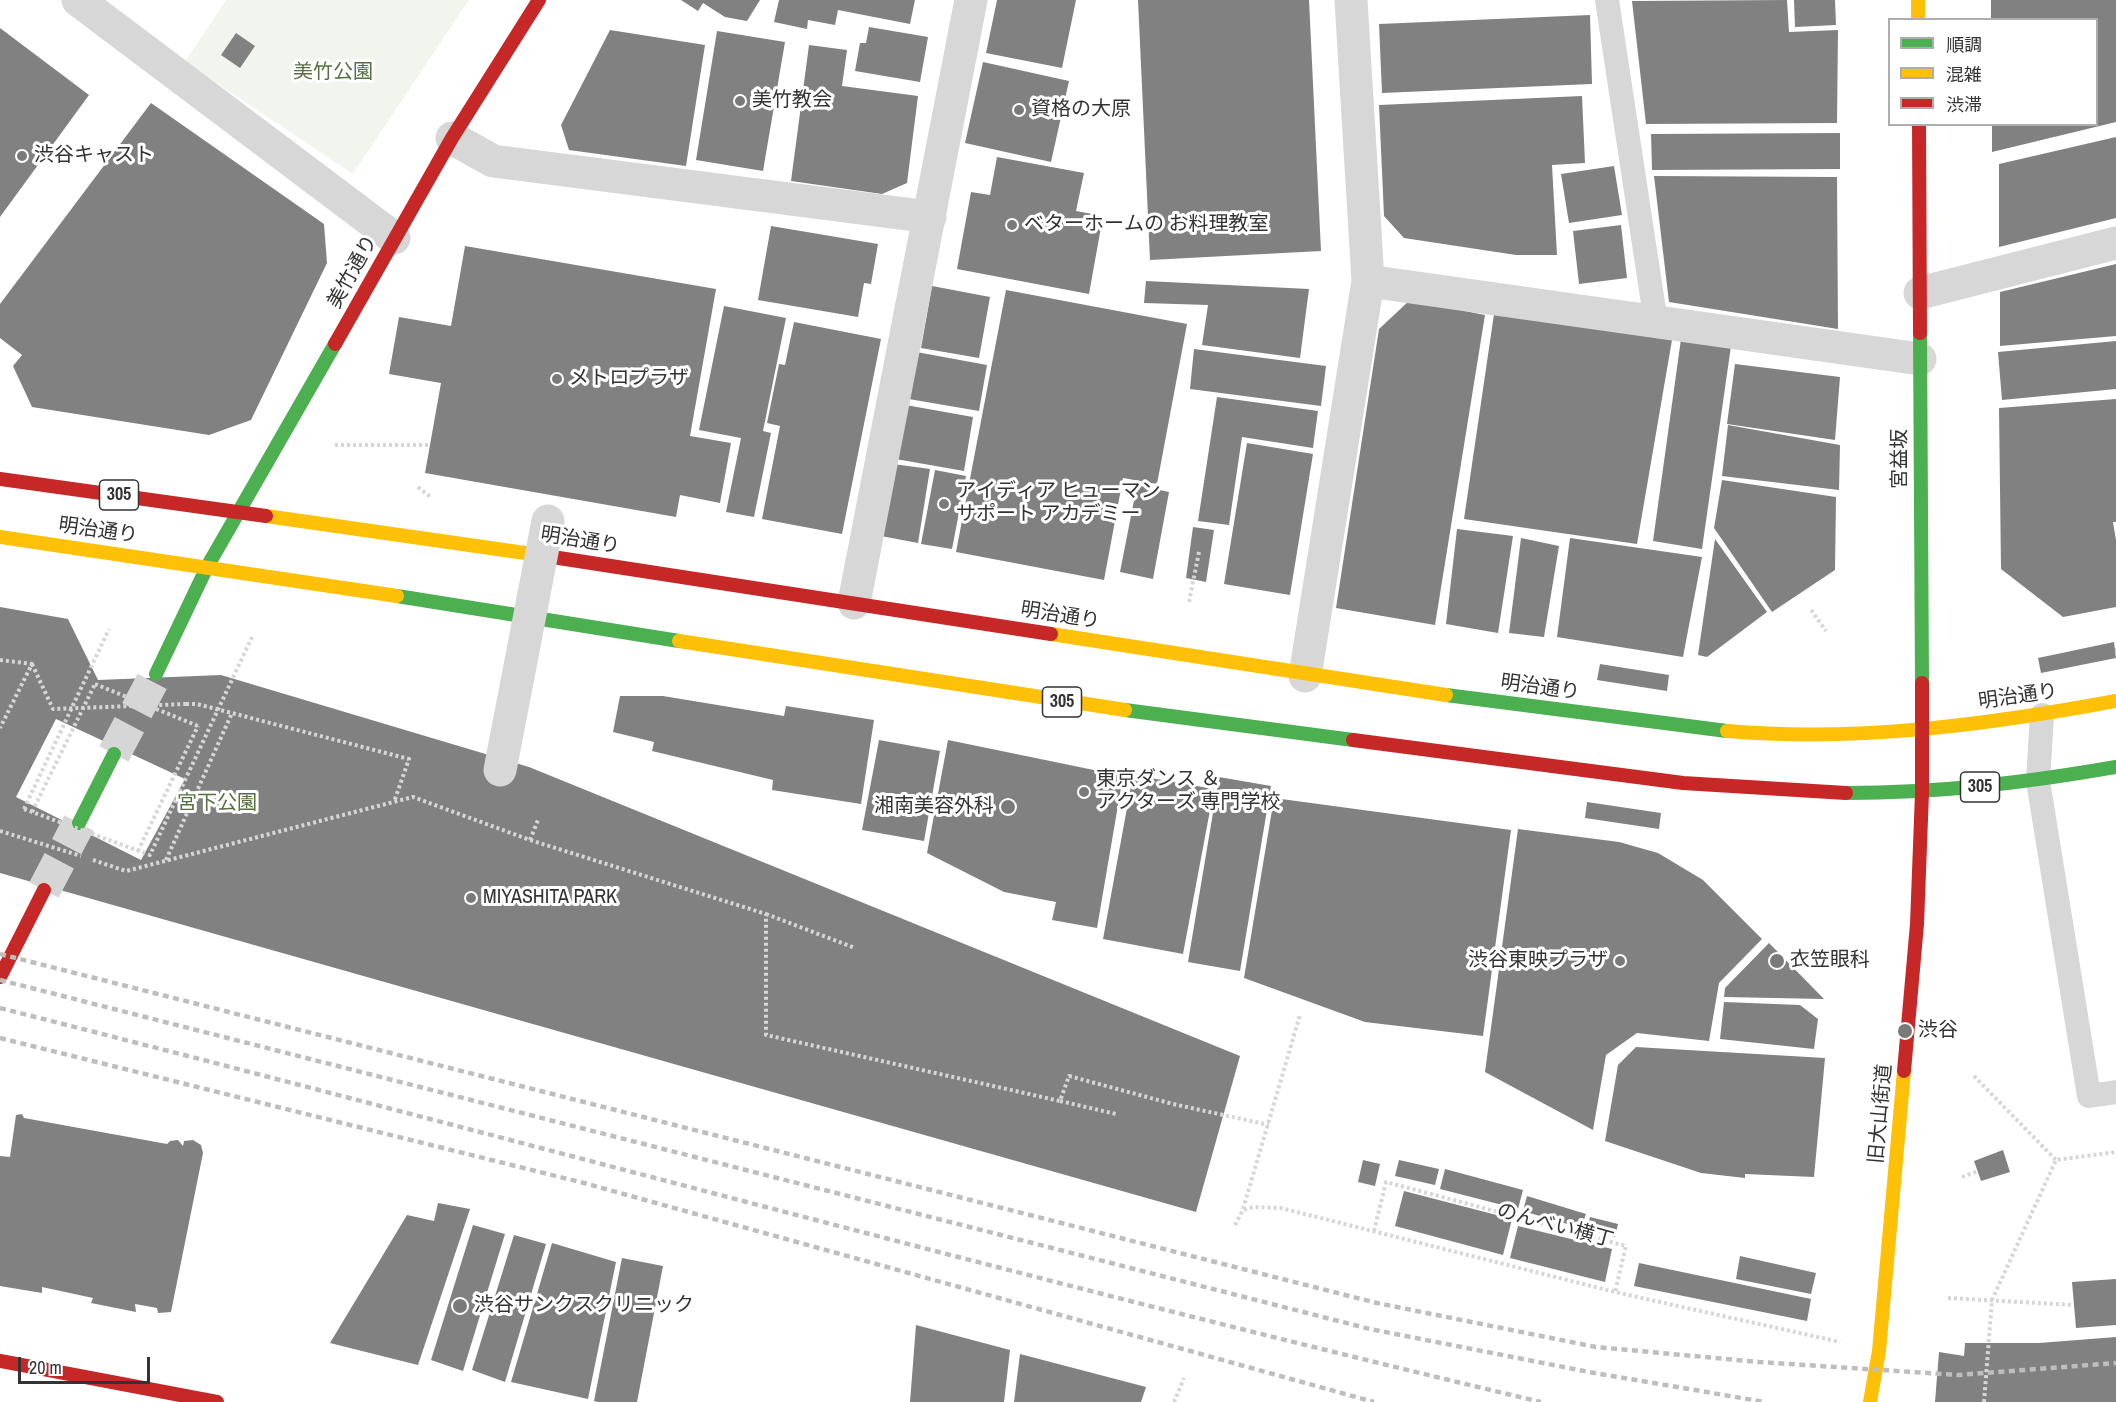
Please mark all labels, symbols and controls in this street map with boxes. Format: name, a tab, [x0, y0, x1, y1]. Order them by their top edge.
legend	[1888, 18, 2098, 126]
text: 順調	[1946, 32, 1982, 57]
park label: 美竹公園	[293, 61, 373, 85]
text: 混雑	[1946, 62, 1982, 87]
place label: 美竹教会	[752, 89, 832, 113]
text: 渋滞	[1946, 92, 1982, 117]
marker: 美竹教会	[733, 94, 747, 108]
place label: 資格の大原	[1031, 98, 1131, 122]
marker: 資格の大原	[1012, 103, 1026, 117]
place label: 渋谷キャスト	[34, 144, 154, 168]
marker: 渋谷キャスト	[15, 149, 29, 163]
place label: ベターホームの お料理教室	[1024, 213, 1269, 237]
marker: ベターホームの お料理教室	[1005, 218, 1019, 232]
street label: 美竹通り	[323, 231, 383, 313]
place label: メトロプラザ	[569, 367, 689, 391]
marker: メトロプラザ	[550, 372, 564, 386]
street label: 宮益坂	[1889, 429, 1913, 489]
road number: 305	[100, 480, 138, 510]
place label: アイディア ヒューマン サポート アカデミー	[956, 480, 1161, 527]
marker: アイディア ヒューマン サポート アカデミー	[937, 497, 951, 511]
street label: 明治通り	[57, 514, 139, 548]
street label: 明治通り	[539, 523, 621, 559]
street label: 明治通り	[1019, 598, 1101, 634]
street label: 明治通り	[1499, 671, 1581, 705]
street label: 明治通り	[1977, 680, 2059, 714]
road number: 305	[1042, 687, 1082, 717]
place label: 東京ダンス ＆ アクターズ 専門学校	[1096, 768, 1281, 815]
road number: 305	[1960, 772, 2000, 802]
marker: 東京ダンス ＆ アクターズ 専門学校	[1077, 785, 1091, 799]
park label: 宮下公園	[177, 792, 257, 816]
place label: 湘南美容外科	[874, 795, 994, 819]
marker: 湘南美容外科	[999, 798, 1017, 816]
place label: MIYASHITA PARK	[483, 886, 617, 910]
marker: MIYASHITA PARK	[464, 891, 478, 905]
place label: 渋谷東映プラザ	[1468, 949, 1608, 973]
place label: 衣笠眼科	[1790, 949, 1870, 973]
marker: 衣笠眼科	[1768, 952, 1786, 970]
marker: 渋谷東映プラザ	[1613, 954, 1627, 968]
place label: 渋谷	[1918, 1019, 1958, 1043]
marker: 渋谷	[1896, 1022, 1914, 1040]
street label: 旧大山街道	[1865, 1063, 1897, 1165]
street label: のんべい横丁	[1494, 1199, 1616, 1253]
place label: 渋谷サンクスクリニック	[474, 1294, 694, 1318]
marker: 渋谷サンクスクリニック	[451, 1297, 469, 1315]
scale bar	[21, 1345, 153, 1383]
text: 20 m	[29, 1355, 62, 1380]

